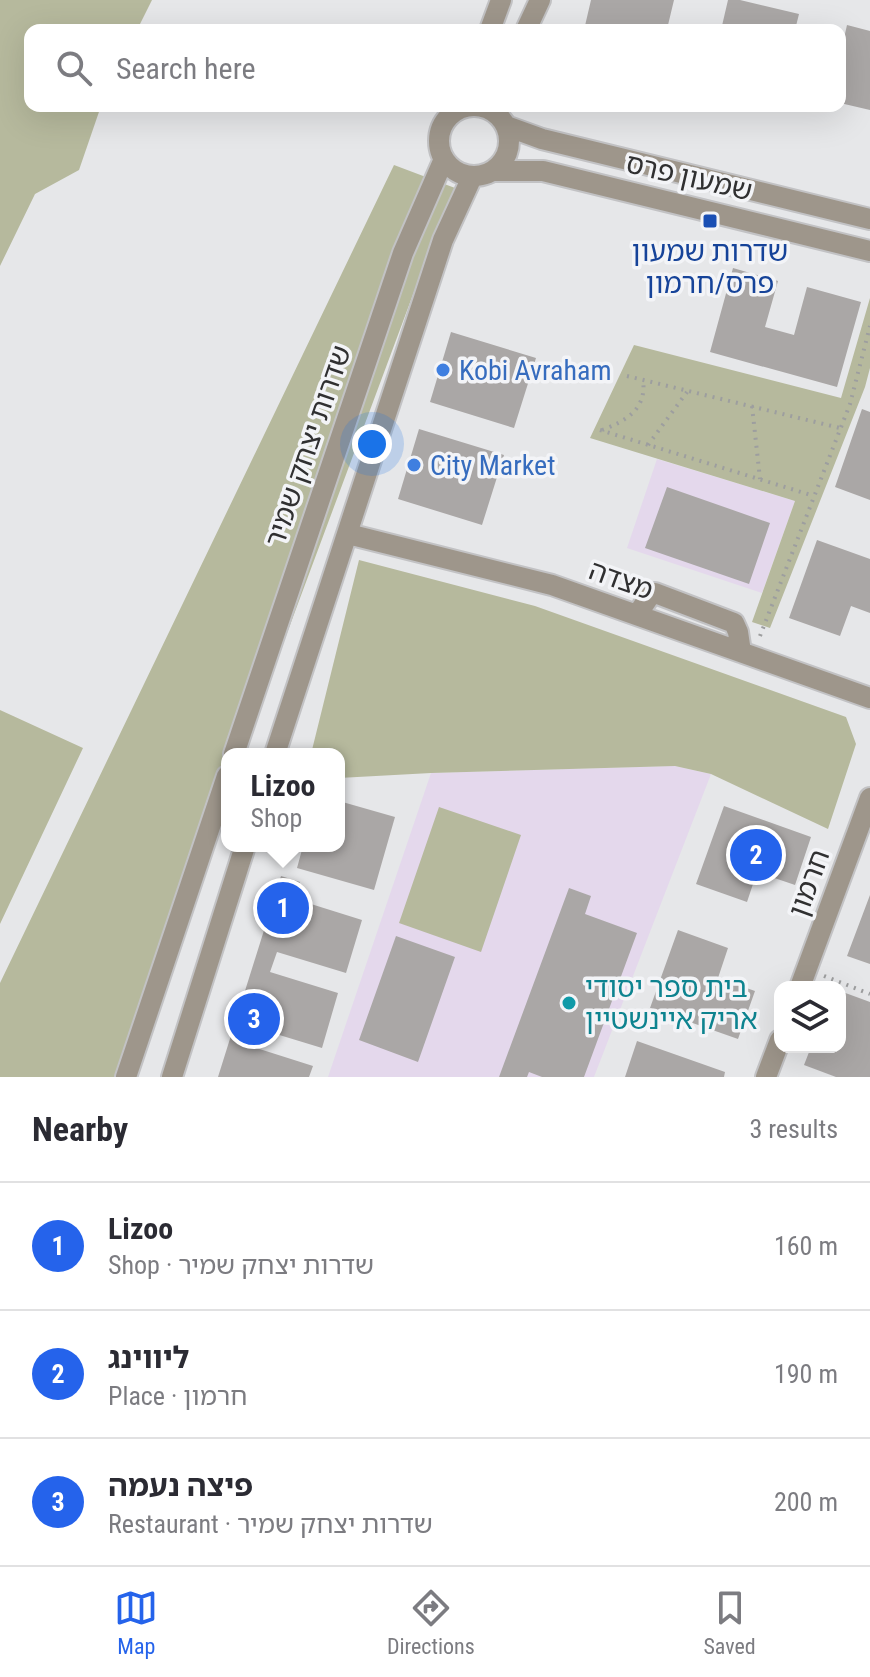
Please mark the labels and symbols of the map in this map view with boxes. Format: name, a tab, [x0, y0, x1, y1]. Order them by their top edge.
street label: שמעון פרס	[623, 146, 755, 208]
marker: שדרות שמעון פרס/חרמון	[701, 212, 719, 230]
place label: שדרות שמעון פרס/חרמון	[632, 235, 788, 300]
street label: שדרות יצחק שמיר	[258, 341, 358, 551]
place label: Kobi Avraham	[459, 354, 611, 387]
marker: Kobi Avraham	[434, 361, 452, 379]
your location	[352, 424, 392, 464]
place label: City Market	[430, 449, 556, 482]
marker: City Market	[405, 456, 423, 474]
street label: מצדה	[584, 553, 658, 607]
pin: 2	[730, 825, 782, 885]
street label: חרמון	[782, 845, 836, 921]
pin: 1	[257, 878, 309, 938]
place label: בית ספר יסודי אריק איינשטיין	[585, 971, 758, 1036]
pin: 3	[228, 989, 280, 1049]
marker: בית ספר יסודי אריק איינשטיין	[560, 994, 578, 1012]

